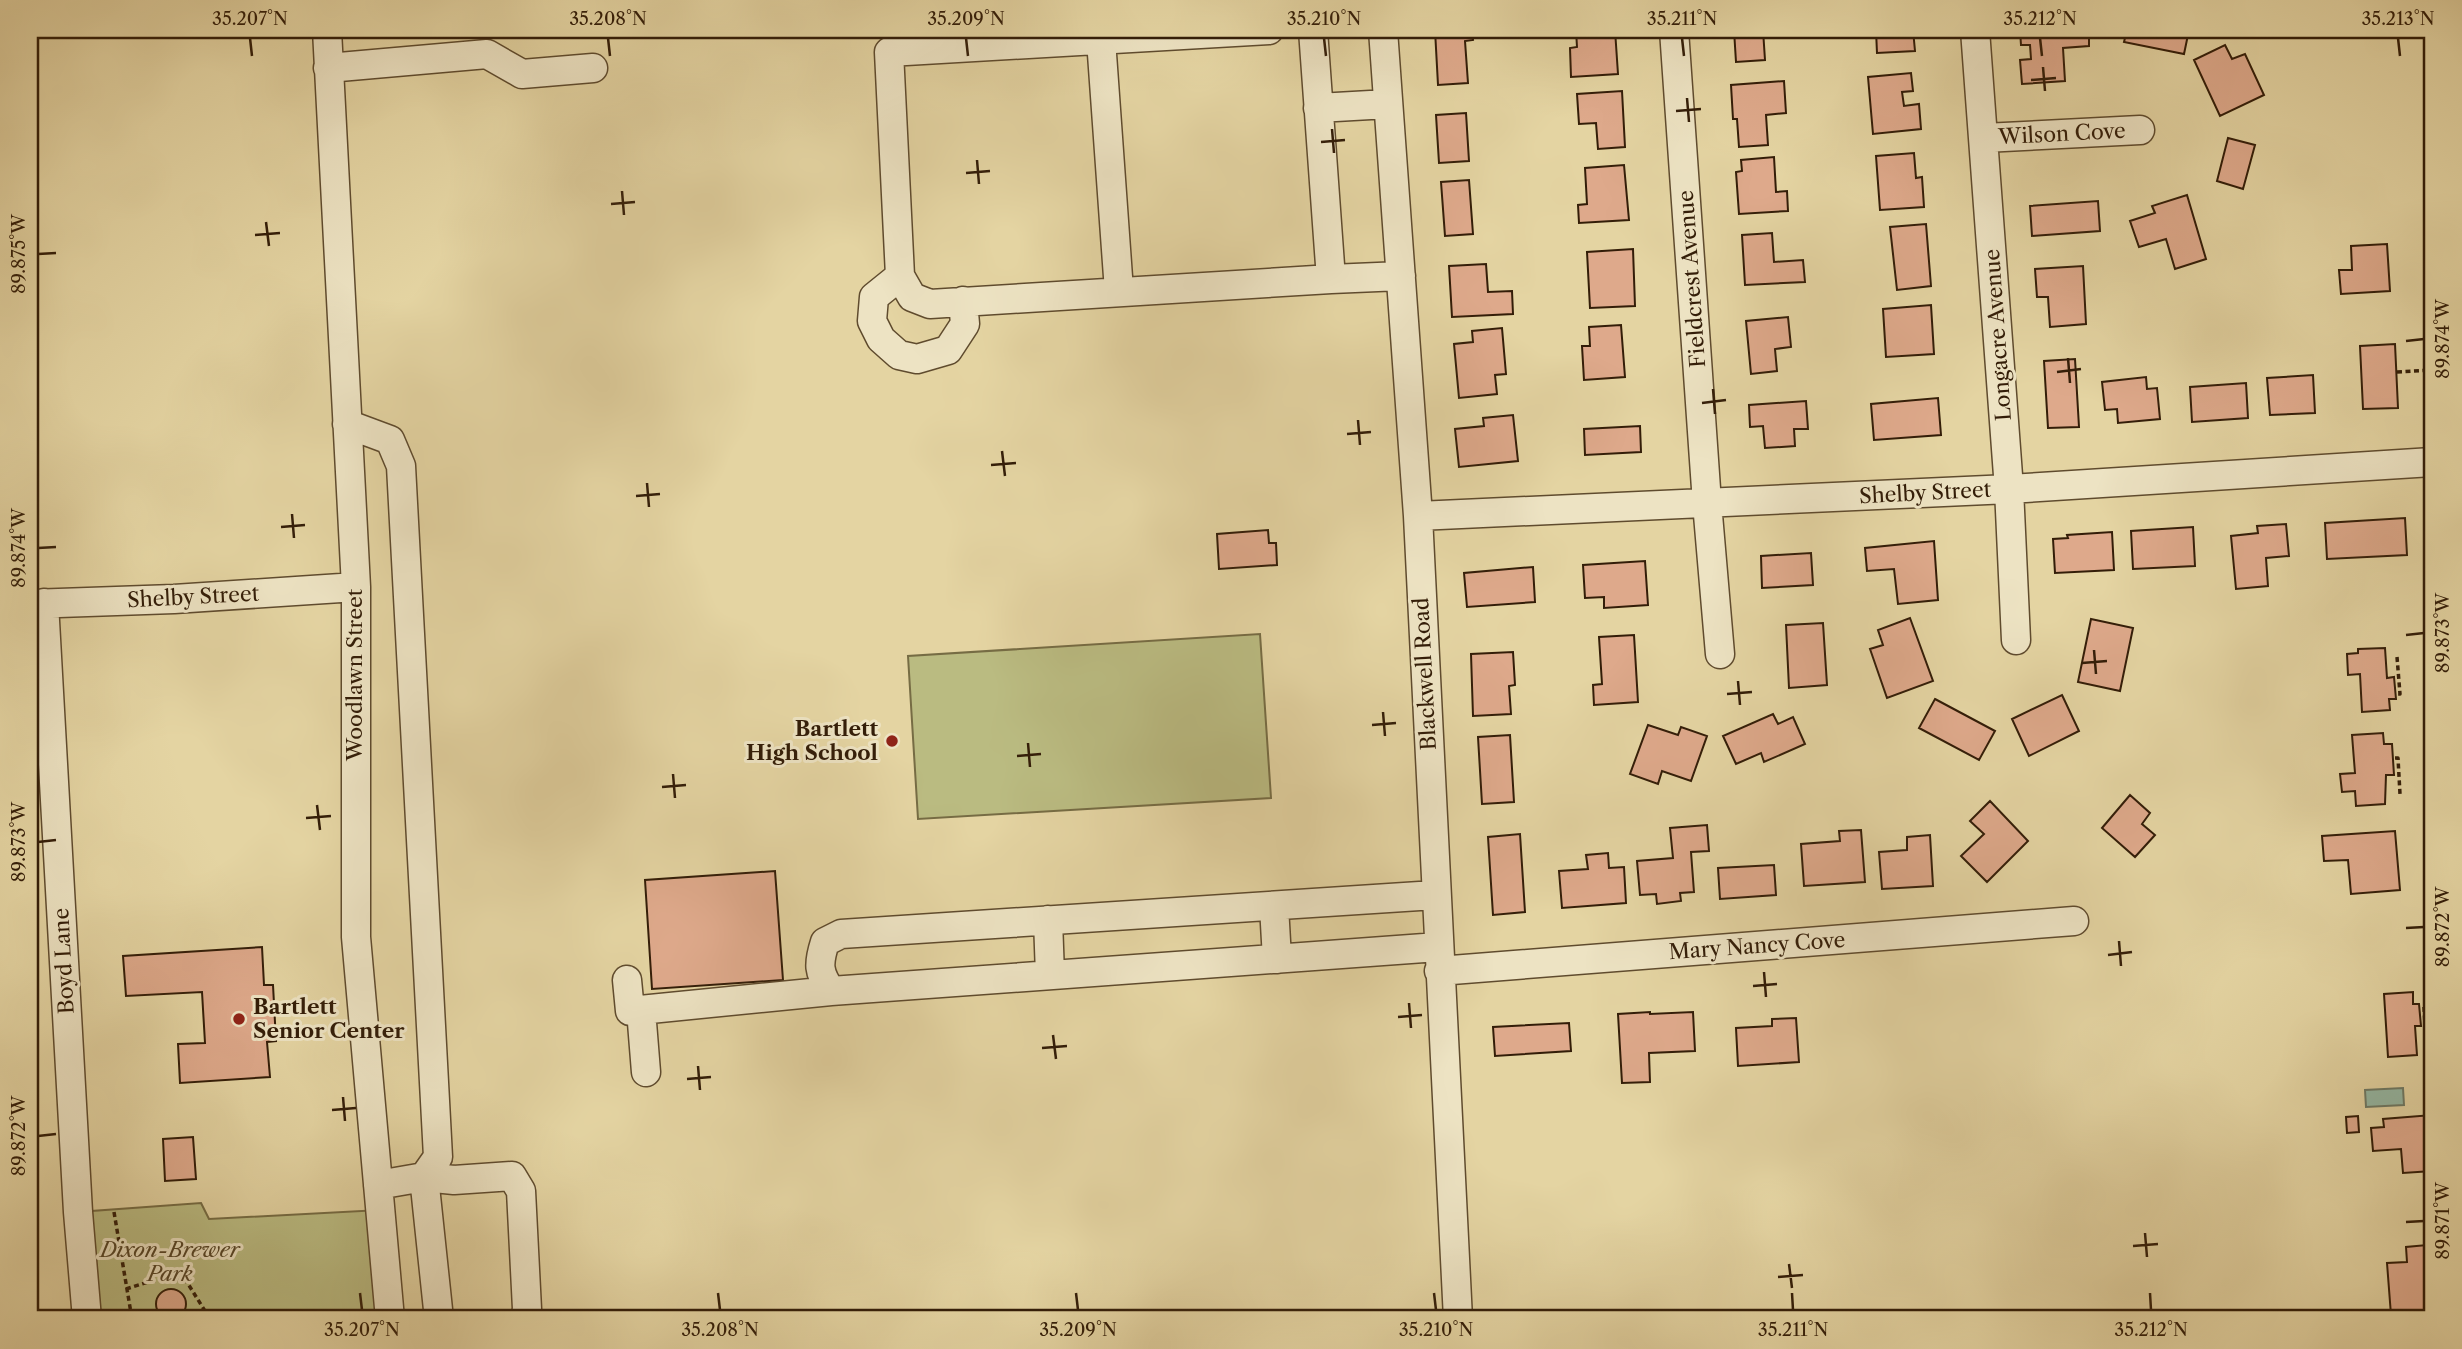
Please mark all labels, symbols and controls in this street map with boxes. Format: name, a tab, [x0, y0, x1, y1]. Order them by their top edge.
text: 35.207°N	[212, 8, 288, 30]
text: 35.208°N	[569, 8, 647, 30]
text: 35.209°N	[927, 8, 1005, 30]
text: 35.210°N	[1287, 8, 1361, 30]
text: 35.211°N	[1647, 8, 1717, 30]
text: 35.212°N	[2003, 8, 2077, 30]
text: 35.213°N	[2361, 8, 2435, 30]
street label: Wilson Cove	[1997, 118, 2126, 149]
street label: Fieldcrest Avenue	[1673, 189, 1710, 369]
text: 89.875°W	[8, 213, 30, 294]
street label: Longacre Avenue	[1979, 248, 2016, 422]
text: 89.874°W	[2432, 298, 2454, 379]
street label: Shelby Street	[1858, 477, 1992, 508]
text: 89.874°W	[8, 507, 30, 588]
street label: Shelby Street	[126, 581, 260, 612]
street label: Woodlawn Street	[342, 588, 367, 762]
text: 89.873°W	[2432, 592, 2454, 673]
street label: Blackwell Road	[1408, 597, 1441, 751]
place label: Bartlett High School	[746, 716, 879, 765]
marker: Bartlett High School	[884, 733, 900, 749]
text: 89.873°W	[8, 801, 30, 882]
text: 89.872°W	[2432, 885, 2454, 967]
street label: Boyd Lane	[48, 907, 79, 1015]
street label: Mary Nancy Cove	[1668, 927, 1846, 964]
place label: Bartlett Senior Center	[253, 994, 405, 1043]
marker: Bartlett Senior Center	[231, 1011, 247, 1027]
text: 89.872°W	[8, 1094, 30, 1176]
text: 89.871°W	[2432, 1181, 2454, 1260]
park label: Dixon-Brewer Park	[98, 1237, 241, 1286]
text: 35.207°N	[324, 1319, 400, 1341]
text: 35.208°N	[681, 1319, 759, 1341]
text: 35.209°N	[1039, 1319, 1117, 1341]
text: 35.210°N	[1399, 1319, 1473, 1341]
text: 35.211°N	[1758, 1319, 1828, 1341]
text: 35.212°N	[2114, 1319, 2188, 1341]

